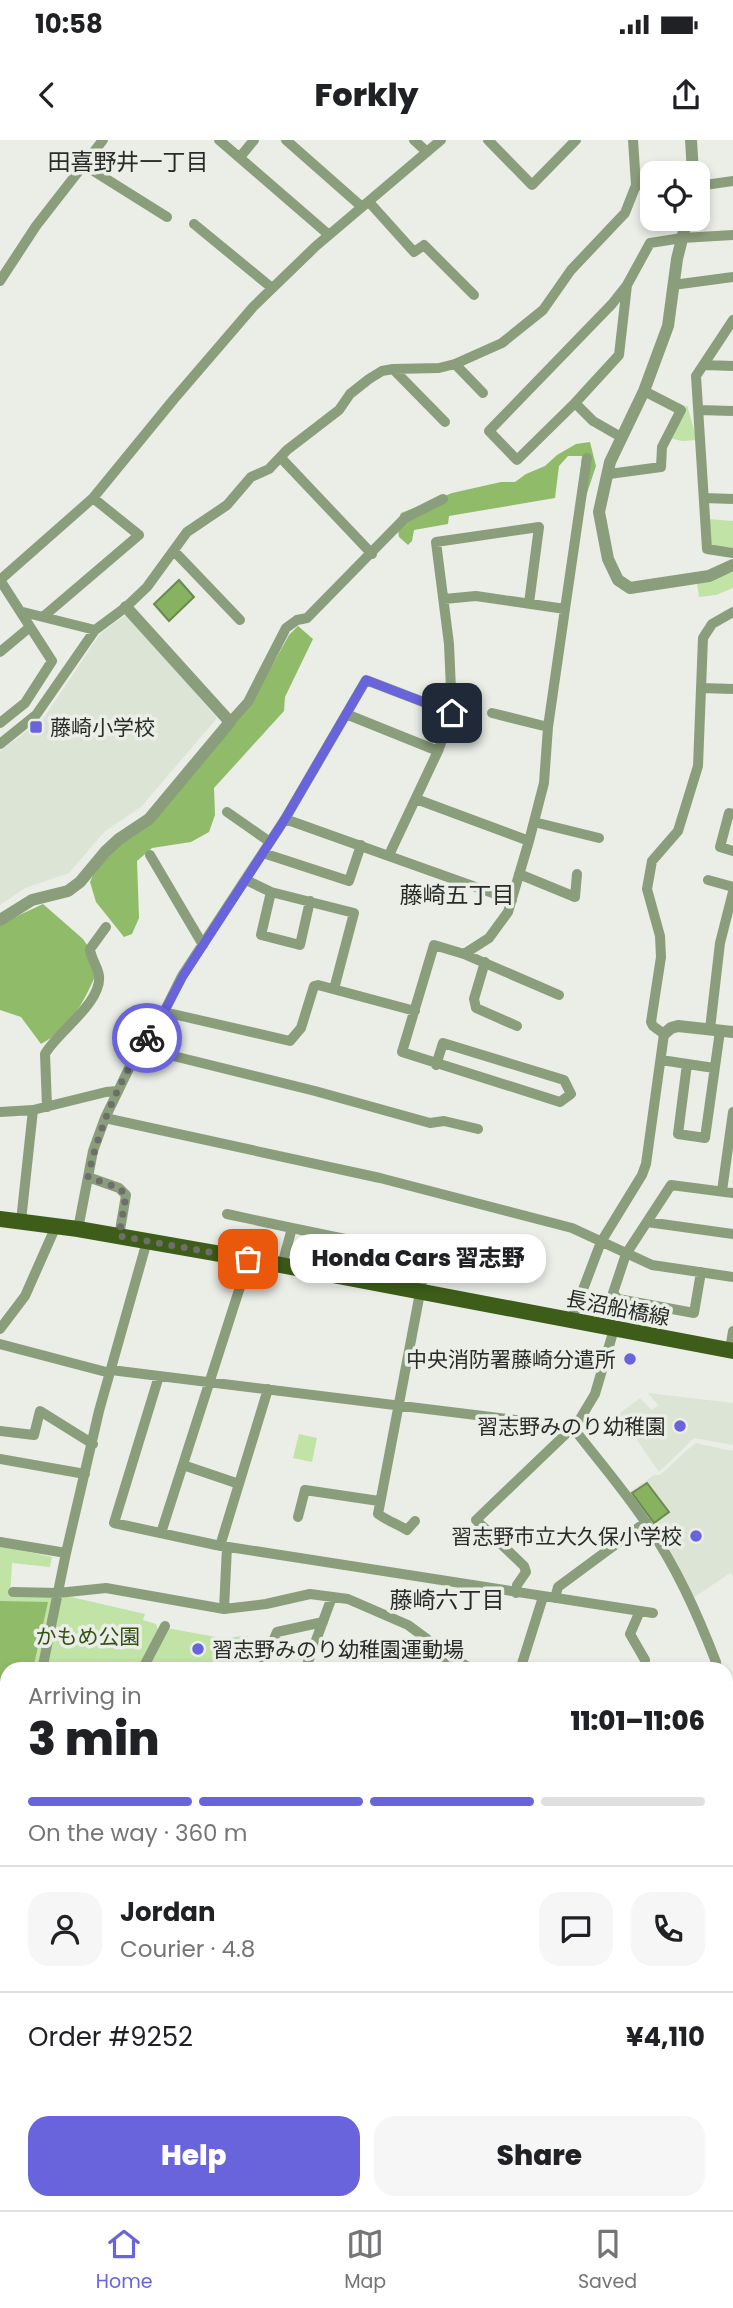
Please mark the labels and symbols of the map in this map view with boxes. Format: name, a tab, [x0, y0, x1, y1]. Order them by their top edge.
district label: 田喜野井一丁目	[48, 146, 209, 178]
pin	[422, 683, 482, 743]
place label: 藤崎小学校	[50, 713, 155, 742]
marker: 藤崎小学校	[28, 719, 44, 735]
district label: 藤崎五丁目	[400, 879, 515, 911]
courier	[112, 1003, 182, 1073]
pin	[218, 1229, 278, 1289]
callout: Honda Cars 習志野	[290, 1234, 546, 1284]
street label: 長沼船橋線	[564, 1284, 672, 1332]
place label: 中央消防署藤崎分遣所	[406, 1345, 616, 1374]
marker: 中央消防署藤崎分遣所	[622, 1351, 638, 1367]
place label: 習志野みのり幼稚園	[477, 1412, 666, 1441]
marker: 習志野みのり幼稚園	[672, 1418, 688, 1434]
place label: 習志野市立大久保小学校	[451, 1522, 682, 1551]
marker: 習志野市立大久保小学校	[688, 1528, 704, 1544]
district label: 藤崎六丁目	[390, 1584, 505, 1616]
park label: かもめ公園	[36, 1622, 141, 1651]
place label: 習志野みのり幼稚園運動場	[212, 1635, 464, 1664]
marker: 習志野みのり幼稚園運動場	[190, 1641, 206, 1657]

